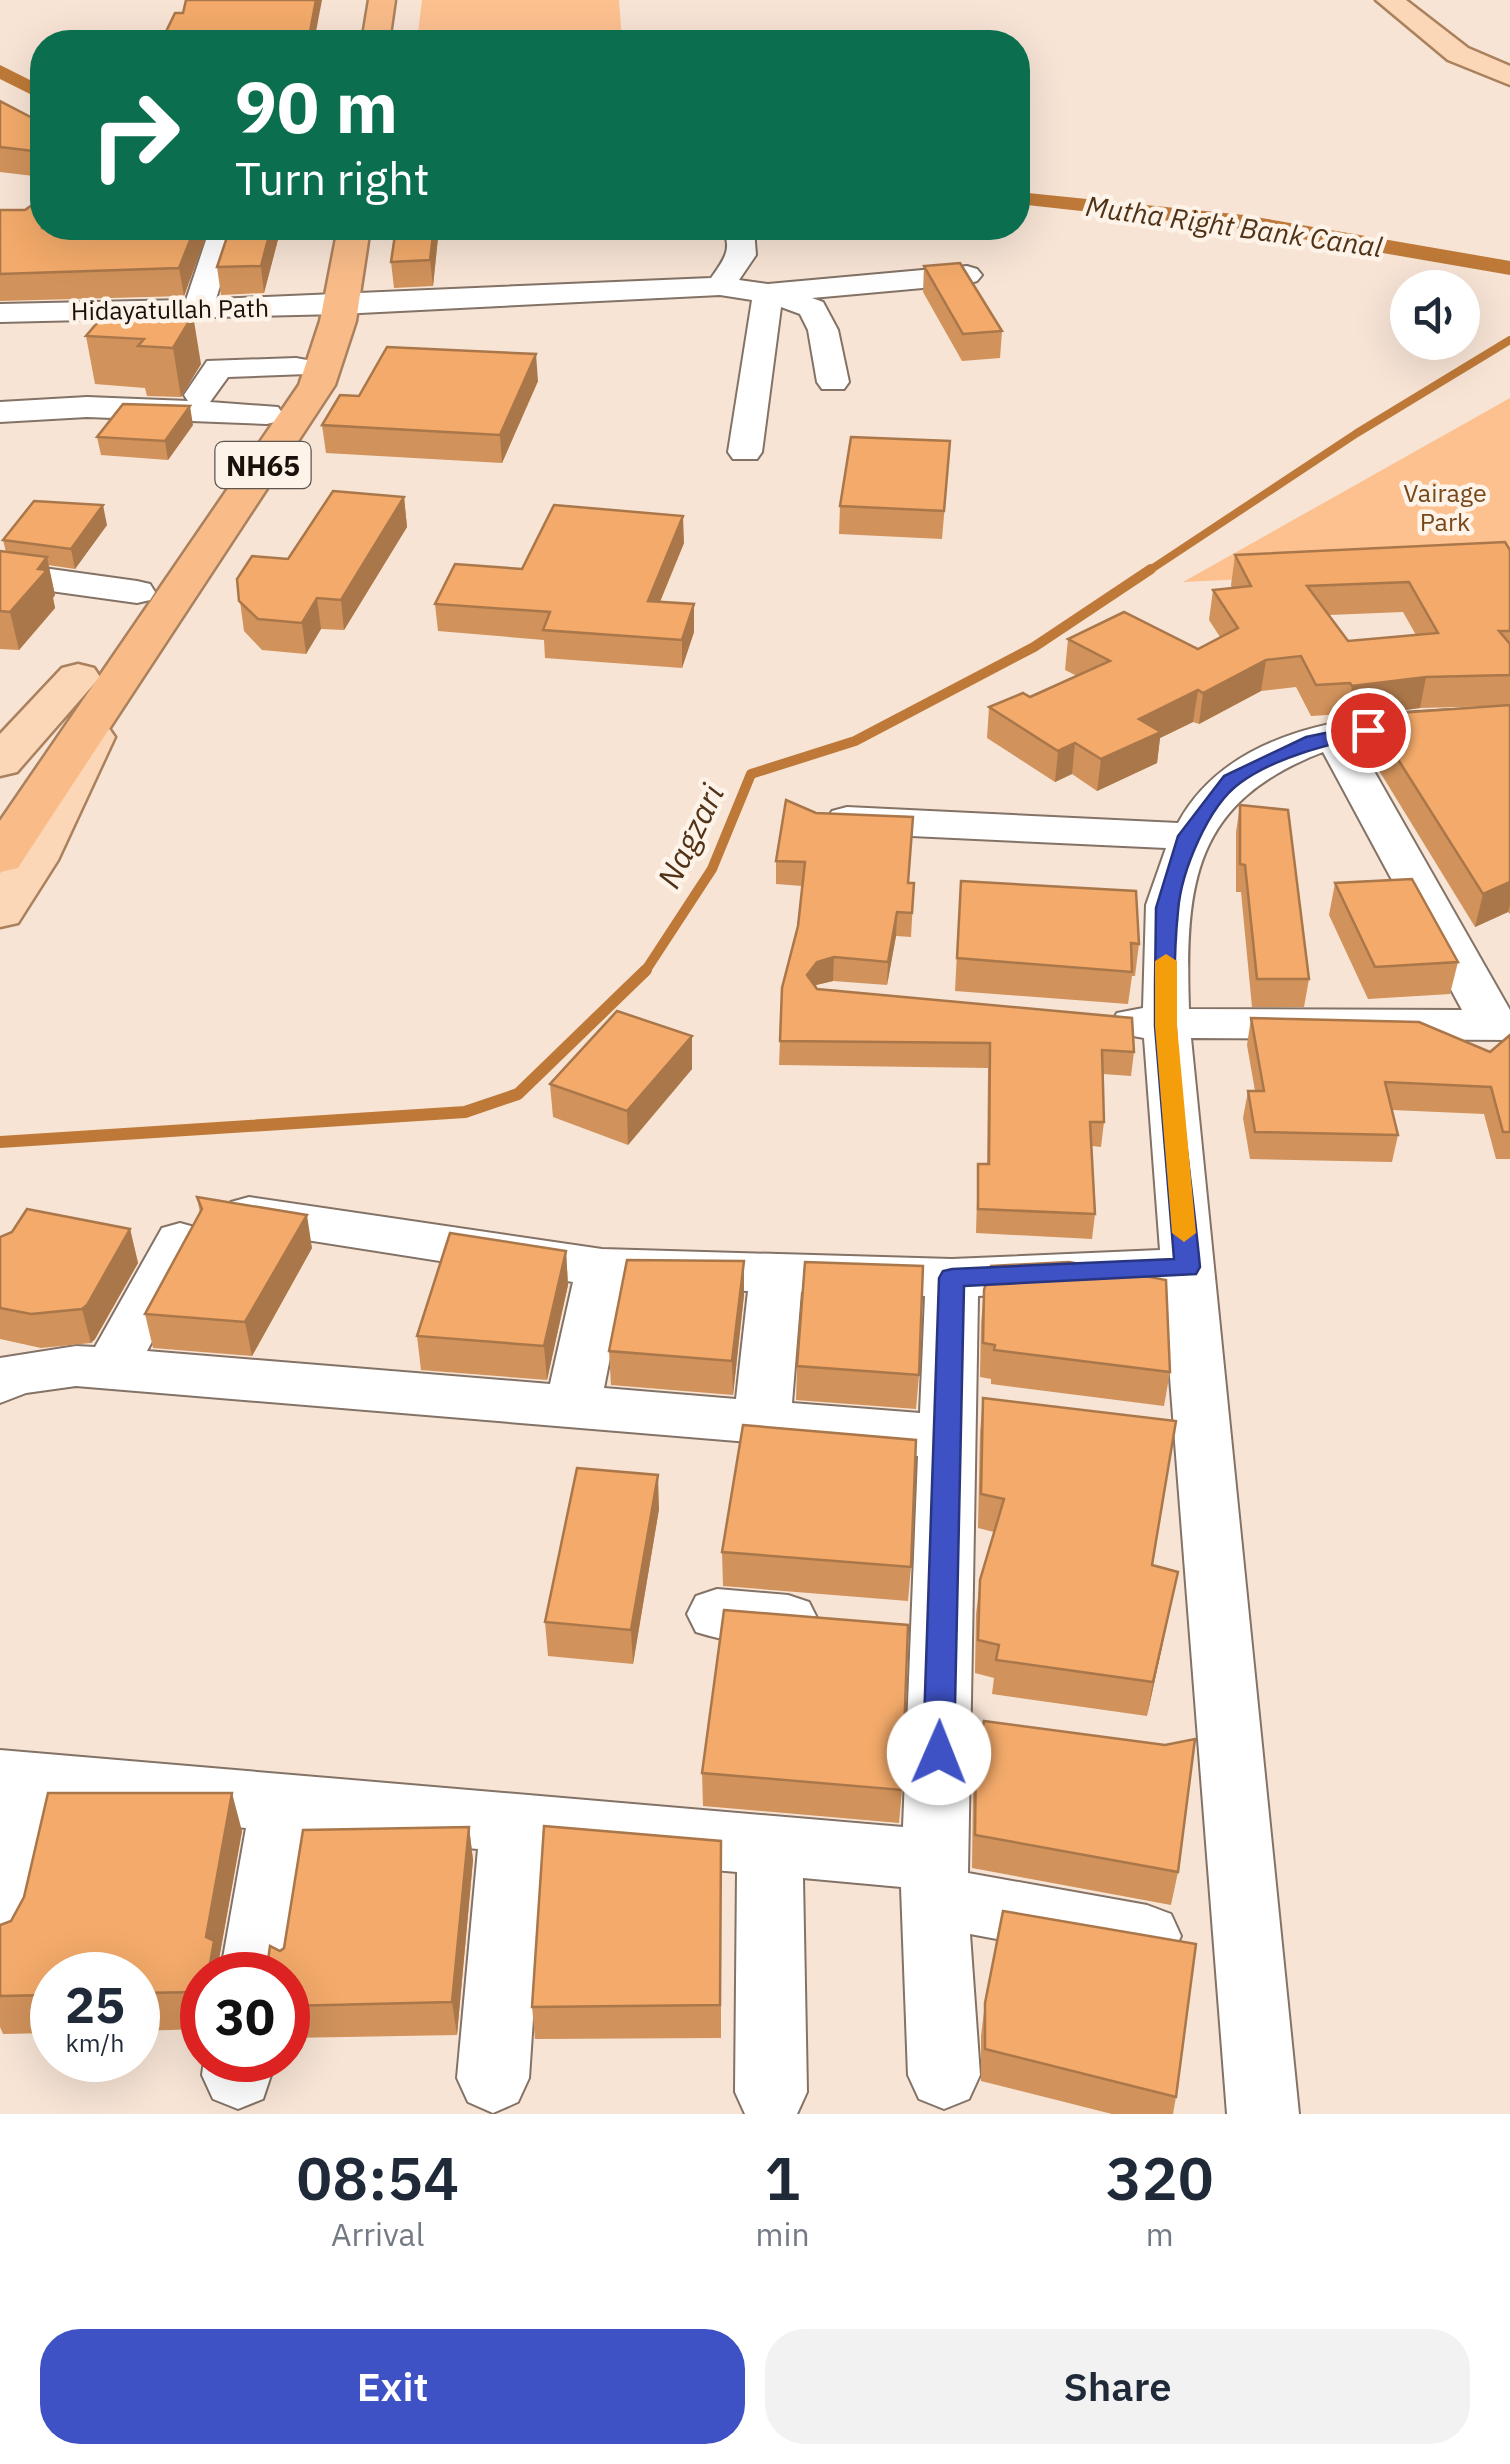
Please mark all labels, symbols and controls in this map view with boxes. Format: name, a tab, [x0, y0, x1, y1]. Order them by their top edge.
text: 90 m	[235, 61, 398, 152]
icon: right	[70, 70, 200, 200]
text: Turn right	[235, 149, 430, 207]
water label: Mutha Right Bank Canal	[1083, 187, 1385, 265]
map controls	[1390, 270, 1480, 360]
button: sound	[1390, 270, 1480, 360]
street label: Hidayatullah Path	[71, 291, 269, 327]
road number: NH65	[216, 442, 310, 488]
park label: Vairage Park	[1403, 476, 1487, 538]
pin	[1326, 688, 1411, 773]
icon: arrive	[1341, 703, 1396, 758]
water label: Nagzari	[647, 777, 733, 895]
position arrow	[887, 1701, 991, 1805]
speed limit sign: 30	[180, 1952, 310, 2082]
text: 25	[65, 1972, 125, 2037]
text: km/h	[66, 2026, 124, 2059]
text: 08:54	[296, 2138, 459, 2217]
text: 1	[765, 2138, 801, 2217]
text: 320	[1106, 2138, 1214, 2217]
text: Arrival	[331, 2213, 424, 2255]
text: min	[755, 2213, 810, 2255]
text: m	[1146, 2213, 1174, 2255]
button: Exit	[40, 2329, 745, 2444]
button: Share	[765, 2329, 1470, 2444]

